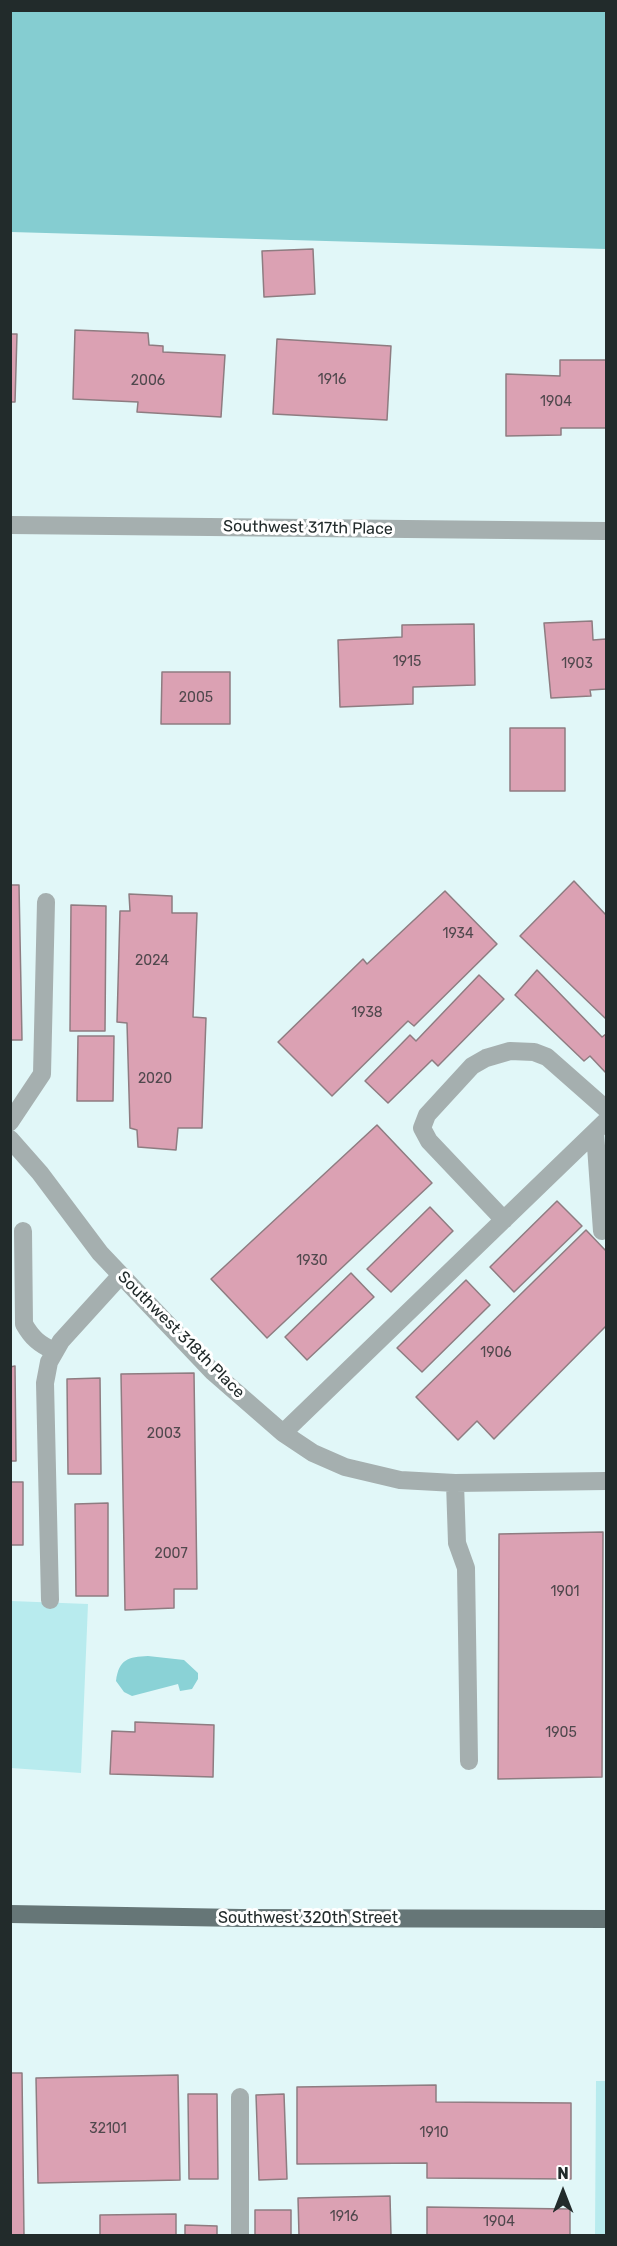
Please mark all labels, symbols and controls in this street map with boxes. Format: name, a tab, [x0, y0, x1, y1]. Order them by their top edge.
house number: 1916	[318, 372, 346, 388]
house number: 2006	[131, 373, 165, 389]
house number: 1904	[540, 394, 572, 410]
street label: Southwest 317th Place	[223, 517, 393, 539]
house number: 1915	[393, 654, 421, 670]
house number: 1903	[561, 656, 593, 672]
house number: 2005	[179, 690, 213, 706]
house number: 1934	[442, 926, 474, 942]
house number: 2024	[135, 953, 169, 969]
house number: 1938	[351, 1005, 383, 1021]
house number: 2020	[138, 1071, 172, 1087]
house number: 1930	[296, 1253, 328, 1269]
street label: Southwest 318th Place	[114, 1268, 248, 1402]
house number: 1906	[480, 1345, 512, 1361]
house number: 2003	[147, 1426, 181, 1442]
house number: 2007	[154, 1546, 188, 1562]
house number: 1901	[550, 1584, 580, 1600]
house number: 1905	[545, 1725, 577, 1741]
street label: Southwest 320th Street	[218, 1908, 398, 1928]
house number: 32101	[89, 2121, 127, 2137]
house number: 1910	[419, 2125, 449, 2141]
north arrow	[533, 2162, 593, 2222]
text: N	[557, 2164, 569, 2183]
house number: 1916	[330, 2209, 358, 2225]
house number: 1904	[483, 2214, 515, 2230]

